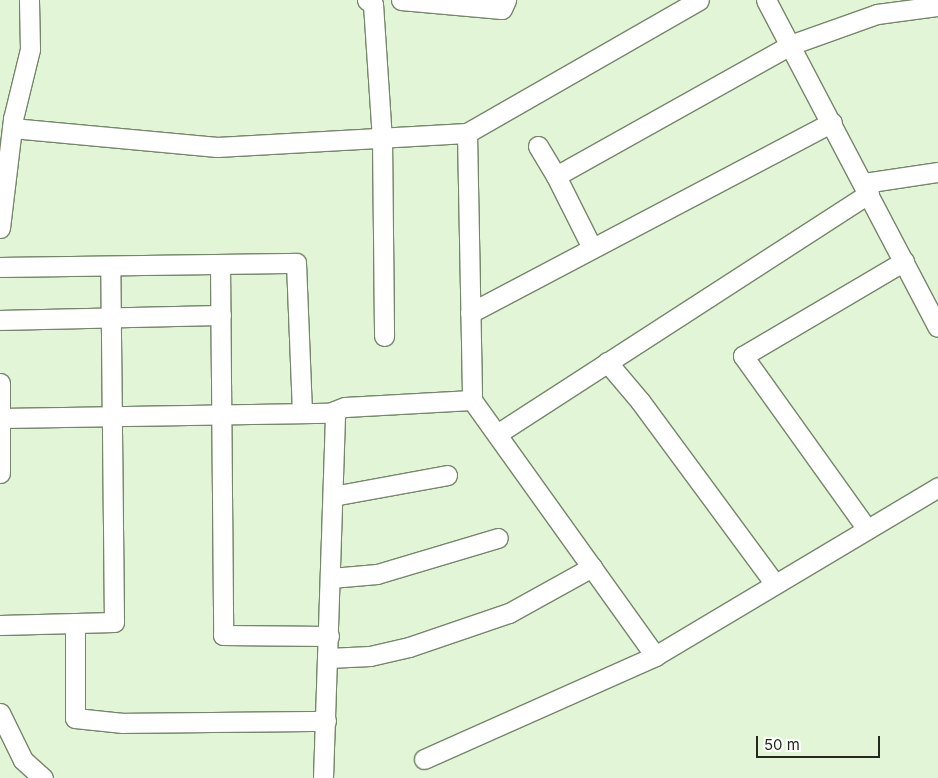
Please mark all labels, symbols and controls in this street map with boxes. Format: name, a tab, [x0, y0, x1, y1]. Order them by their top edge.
scale bar	[758, 726, 882, 758]
text: 50 m	[764, 735, 800, 754]

